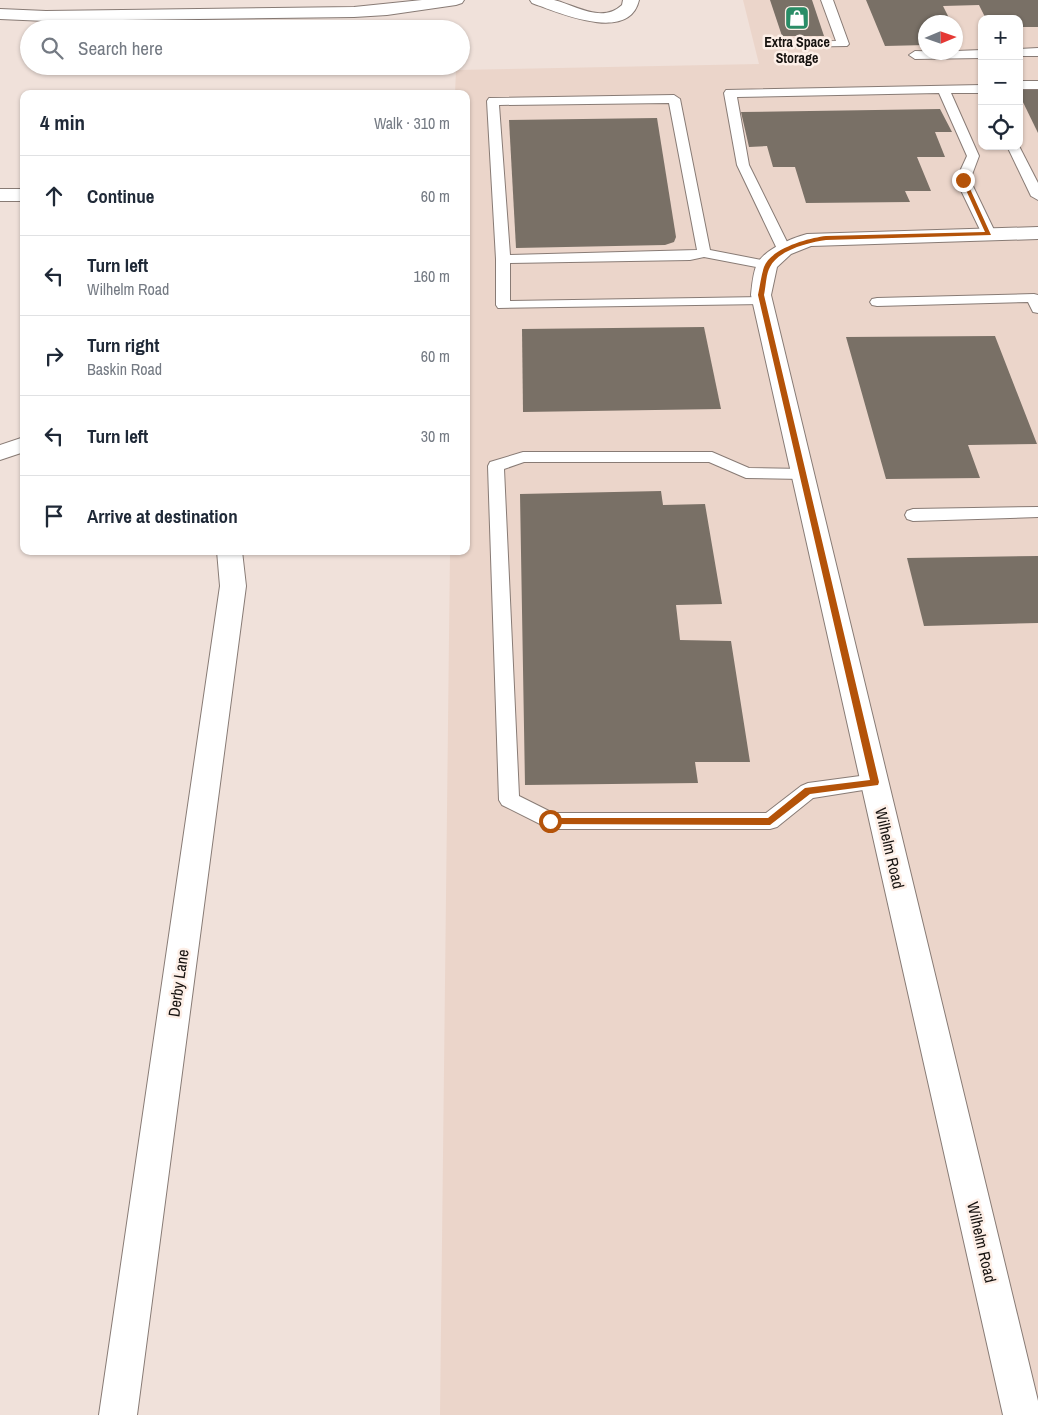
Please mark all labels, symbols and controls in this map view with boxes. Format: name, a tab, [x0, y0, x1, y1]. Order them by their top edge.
shop icon: Extra Space Storage	[784, 5, 810, 31]
north arrow	[918, 15, 963, 60]
map controls	[978, 15, 1023, 150]
button: +	[978, 15, 1023, 60]
search box	[20, 20, 470, 75]
place label: Extra Space Storage	[764, 33, 830, 67]
icon: search	[38, 34, 66, 62]
text: Search here	[78, 35, 163, 61]
button: −	[978, 60, 1023, 105]
button: locate	[978, 105, 1023, 150]
text: 4 min	[40, 108, 85, 137]
text: Walk · 310 m	[374, 112, 450, 134]
route end	[952, 169, 975, 192]
icon: ahead	[40, 182, 68, 210]
text: Continue	[87, 183, 155, 209]
text: 60 m	[421, 185, 450, 207]
text: Turn left	[87, 252, 148, 278]
icon: left	[40, 262, 68, 290]
text: 160 m	[414, 265, 450, 287]
text: Wilhelm Road	[87, 278, 169, 300]
text: Turn right	[87, 332, 159, 358]
icon: right	[40, 342, 68, 370]
text: 60 m	[421, 345, 450, 367]
text: Baskin Road	[87, 358, 162, 380]
icon: left	[40, 422, 68, 450]
text: Turn left	[87, 423, 148, 449]
text: 30 m	[421, 425, 450, 447]
icon: arrive	[40, 502, 68, 530]
text: Arrive at destination	[87, 503, 238, 529]
street label: Wilhelm Road	[870, 805, 910, 891]
route start	[539, 810, 562, 833]
street label: Derby Lane	[162, 948, 194, 1018]
street label: Wilhelm Road	[962, 1199, 1002, 1285]

